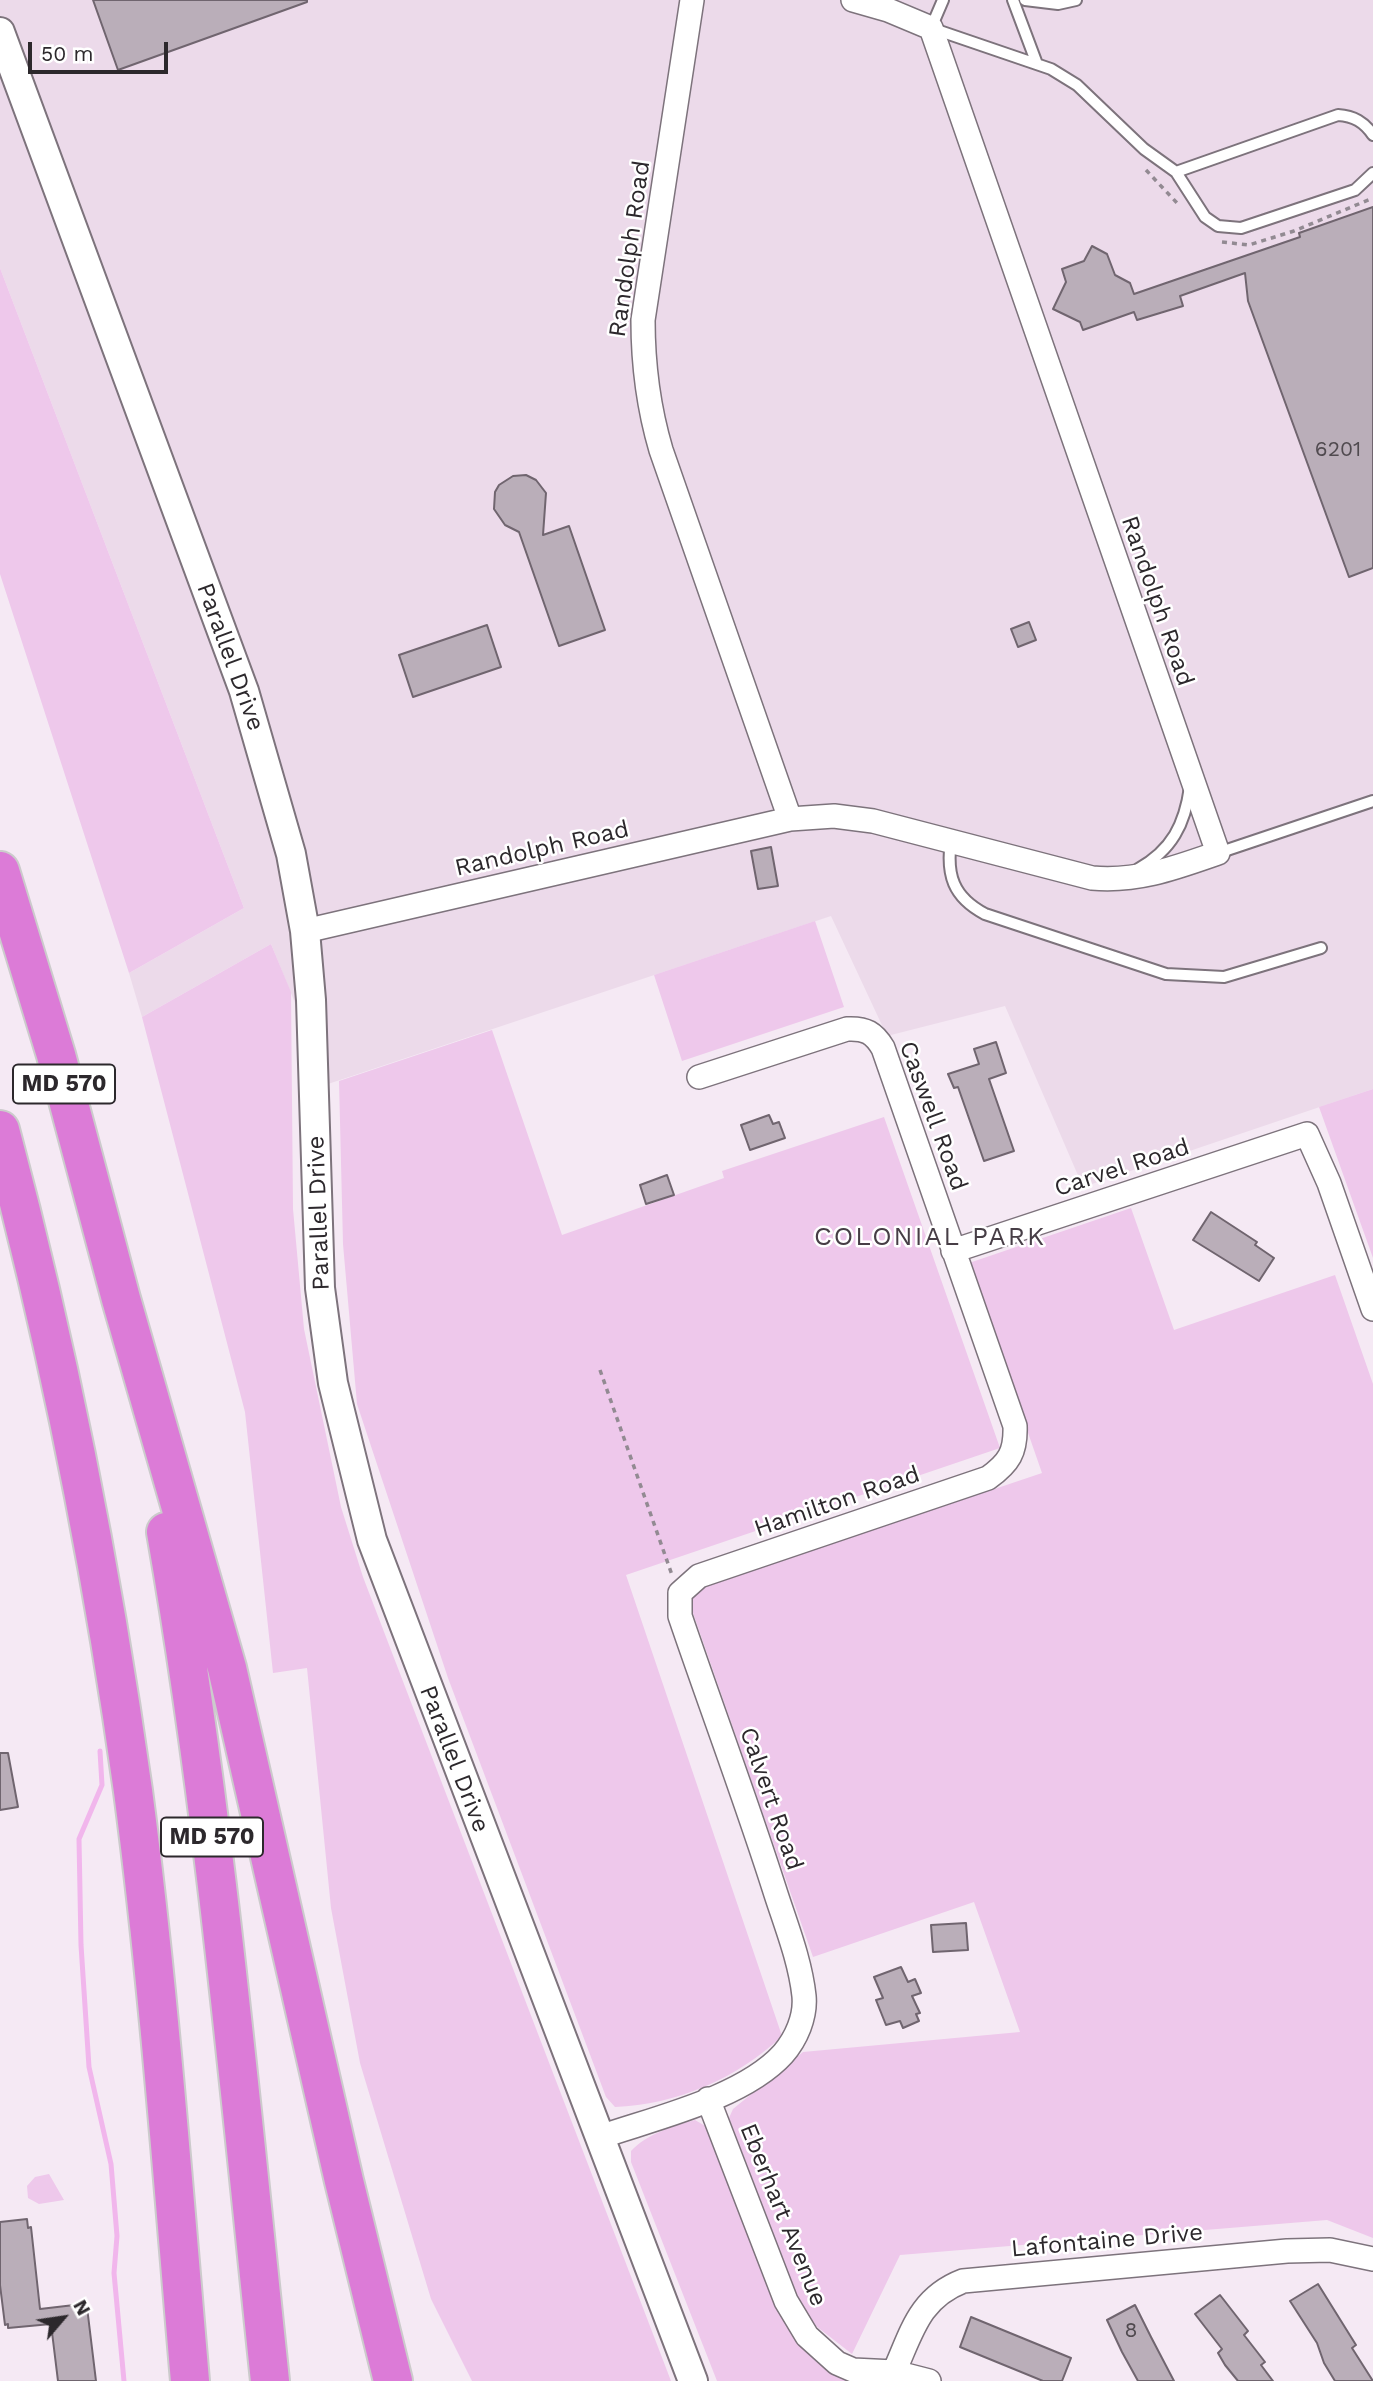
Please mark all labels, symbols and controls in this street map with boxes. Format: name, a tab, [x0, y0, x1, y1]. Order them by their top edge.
scale bar	[32, 28, 172, 72]
text: 50 m	[41, 41, 93, 66]
street label: Randolph Road	[603, 159, 657, 339]
house number: 6201	[1315, 437, 1361, 463]
street label: Randolph Road	[1114, 512, 1200, 690]
street label: Parallel Drive	[190, 579, 270, 735]
street label: Randolph Road	[452, 815, 632, 883]
street label: Caswell Road	[893, 1037, 973, 1195]
road number: MD 570	[13, 1064, 115, 1104]
street label: Carvel Road	[1051, 1133, 1193, 1203]
street label: Parallel Drive	[302, 1135, 336, 1291]
district label: COLONIAL PARK	[816, 1221, 1044, 1253]
street label: Hamilton Road	[750, 1460, 924, 1544]
street label: Parallel Drive	[413, 1681, 495, 1837]
street label: Calvert Road	[733, 1724, 809, 1874]
road number: MD 570	[161, 1818, 263, 1856]
street label: Eberhart Avenue	[733, 2119, 833, 2311]
street label: Lafontaine Drive	[1010, 2218, 1204, 2264]
north arrow	[28, 2283, 98, 2353]
text: N	[68, 2296, 95, 2319]
house number: 8	[1125, 2318, 1137, 2344]

